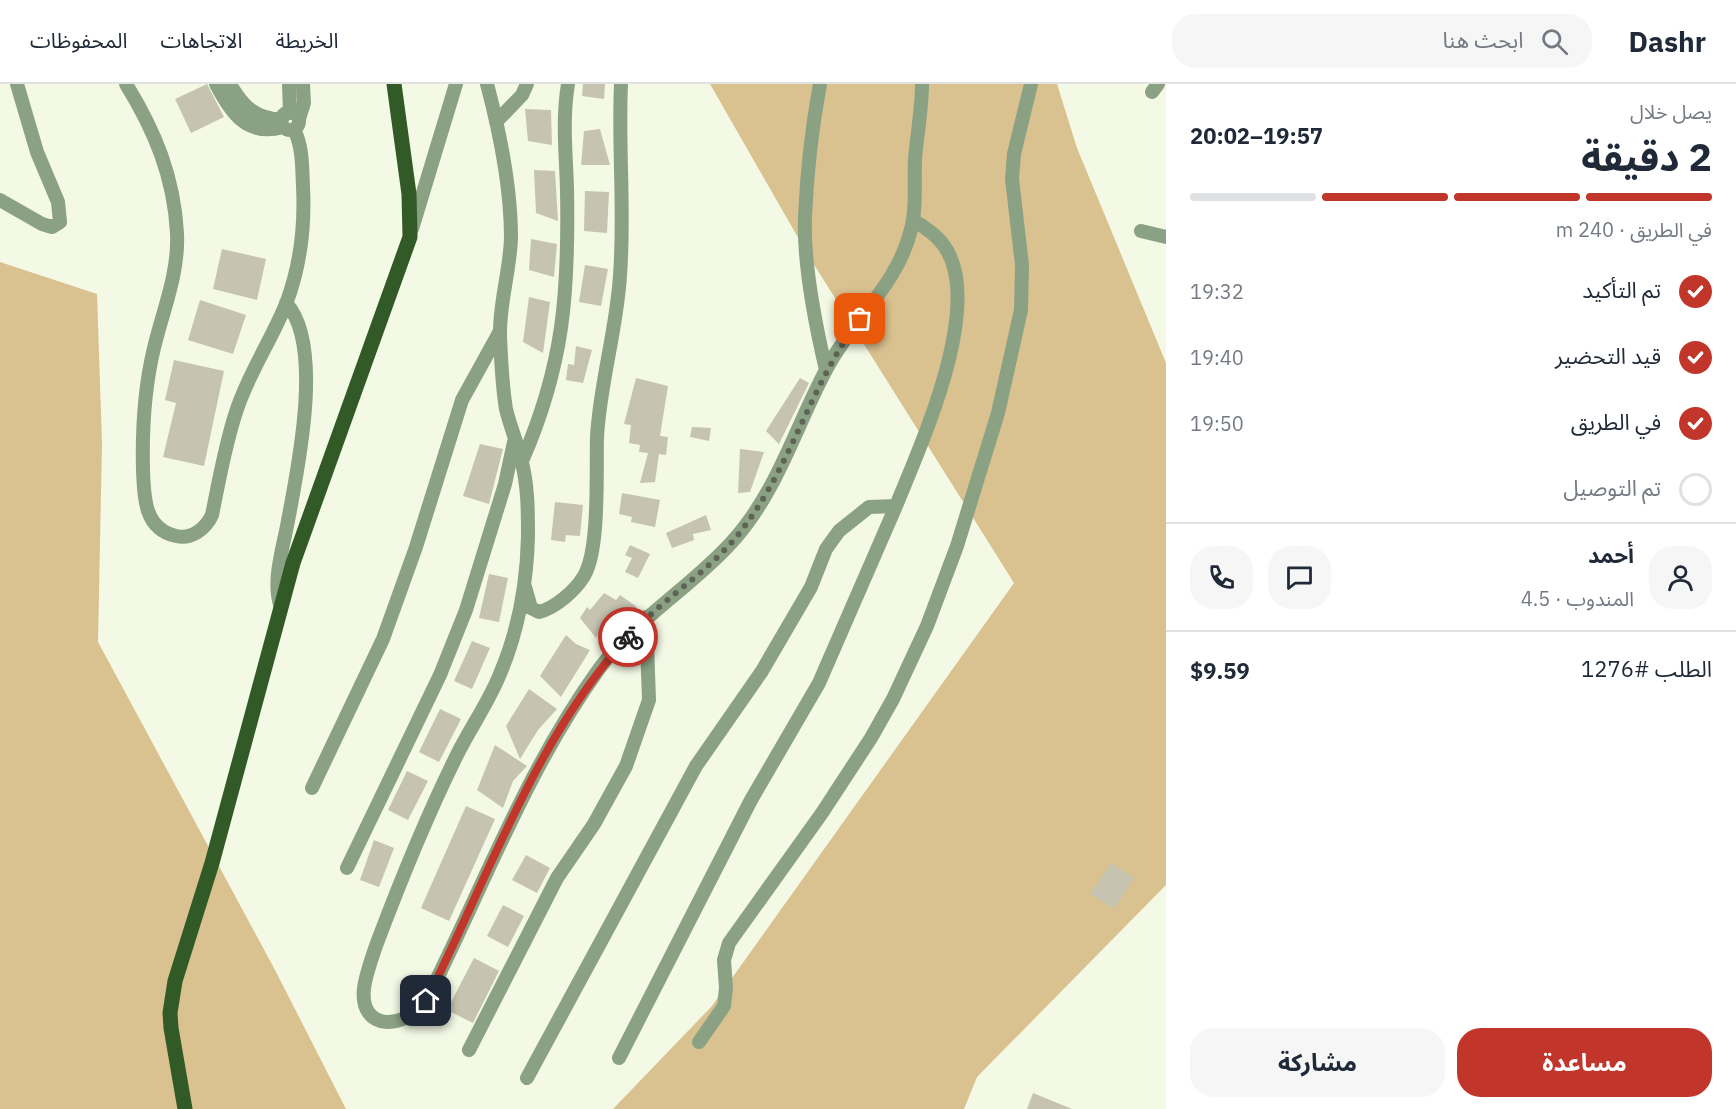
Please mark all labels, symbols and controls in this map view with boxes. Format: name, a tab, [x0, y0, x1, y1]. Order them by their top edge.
search box	[1172, 14, 1592, 68]
text: Dashr	[1628, 23, 1706, 60]
text: ابحث هنا	[1442, 25, 1523, 54]
icon: search	[1538, 25, 1571, 58]
text: المحفوظات	[30, 26, 127, 54]
text: الاتجاهات	[160, 26, 242, 54]
text: الخريطة	[275, 26, 338, 54]
text: يصل خلال	[1630, 98, 1712, 125]
text: 19:57–20:02	[1190, 121, 1323, 150]
text: 2 دقيقة	[1581, 131, 1712, 182]
text: في الطريق · 240 m	[1556, 216, 1712, 243]
text: تم التأكيد	[1582, 275, 1661, 304]
icon: check	[1679, 275, 1712, 308]
text: 19:32	[1190, 278, 1244, 305]
pin	[834, 293, 885, 344]
icon: bag	[843, 302, 876, 335]
text: قيد التحضير	[1555, 341, 1661, 370]
icon: check	[1679, 341, 1712, 374]
text: 19:40	[1190, 344, 1244, 371]
text: في الطريق	[1571, 407, 1661, 436]
icon: check	[1679, 407, 1712, 440]
text: 19:50	[1190, 410, 1244, 437]
text: تم التوصيل	[1563, 473, 1661, 502]
text: أحمد	[1588, 540, 1634, 569]
button: phone	[1190, 546, 1253, 609]
button: chat	[1268, 546, 1331, 609]
button: person	[1649, 546, 1712, 609]
text: المندوب · 4.5	[1521, 585, 1634, 612]
courier	[598, 607, 658, 667]
icon: bike	[612, 621, 645, 654]
text: الطلب #1276	[1581, 654, 1712, 683]
text: $9.59	[1190, 656, 1250, 685]
pin	[400, 975, 451, 1026]
icon: home	[409, 984, 442, 1017]
button: مشاركة	[1190, 1028, 1445, 1097]
button: مساعدة	[1457, 1028, 1712, 1097]

